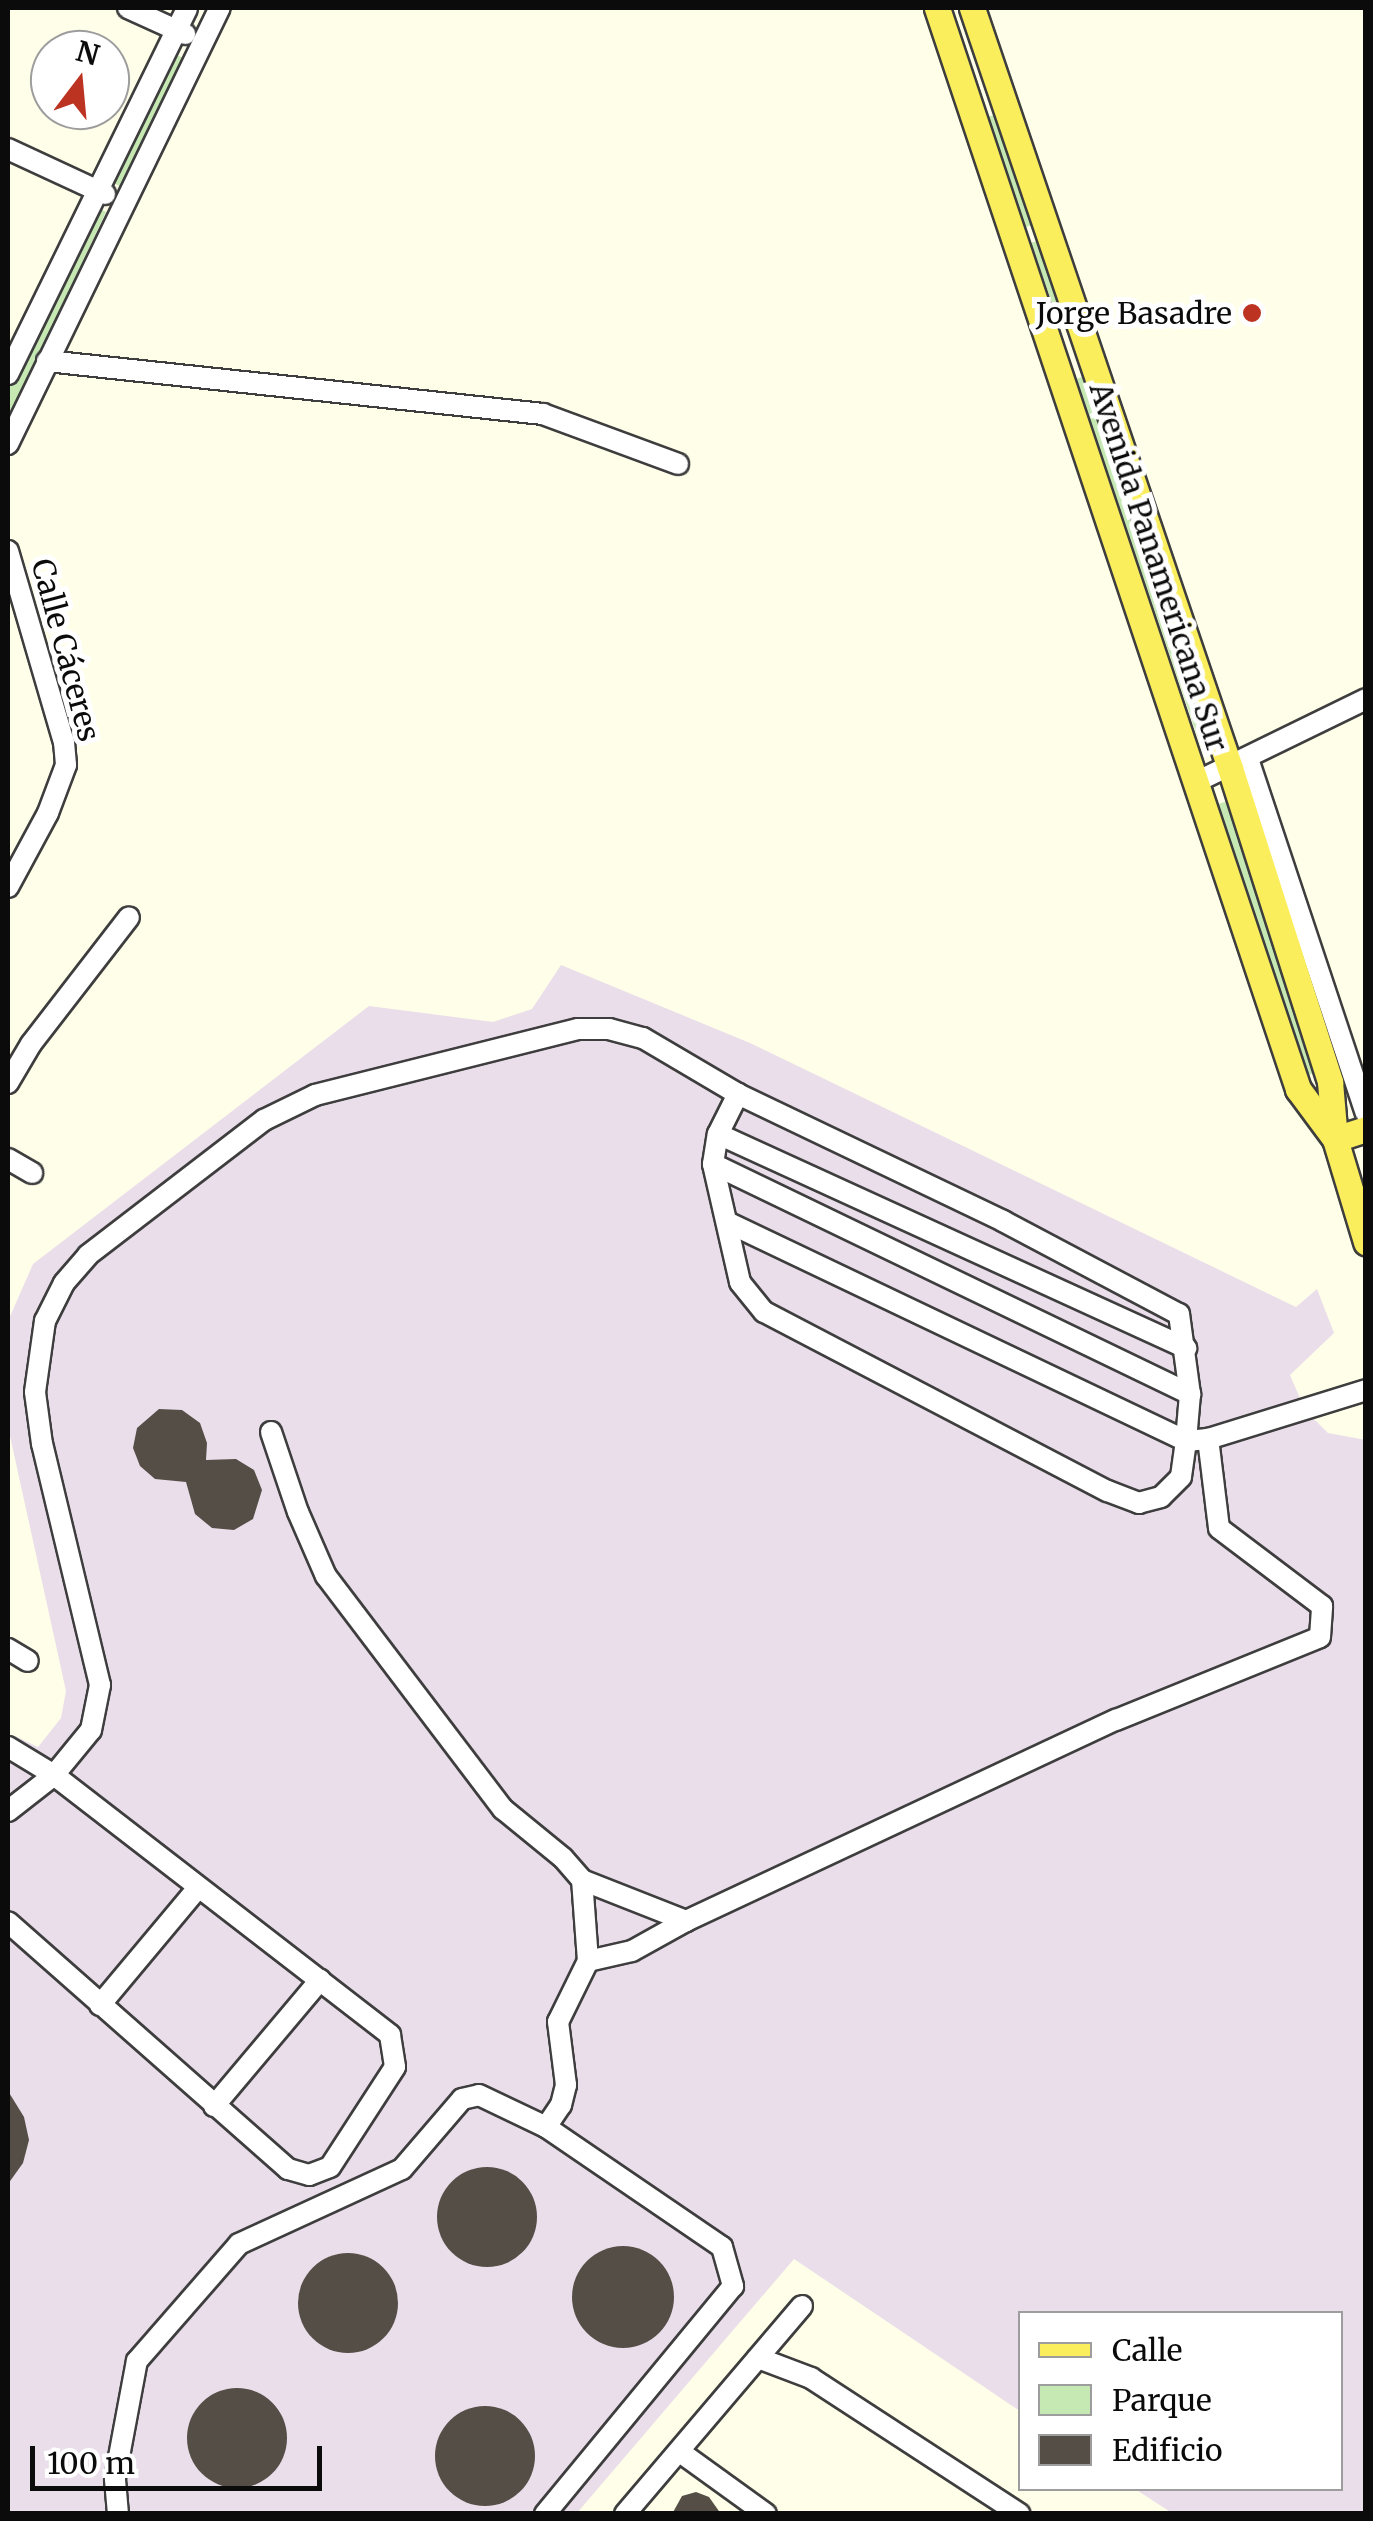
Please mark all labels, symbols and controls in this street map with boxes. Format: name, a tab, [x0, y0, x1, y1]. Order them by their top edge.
north arrow	[30, 30, 130, 130]
text: N	[72, 33, 103, 73]
place label: Jorge Basadre	[1036, 295, 1232, 331]
marker: Jorge Basadre	[1241, 302, 1263, 324]
street label: Avenida Panamericana Sur	[1082, 378, 1236, 756]
street label: Calle Cáceres	[24, 555, 108, 745]
legend	[1018, 2311, 1343, 2491]
text: Calle	[1112, 2331, 1182, 2369]
text: Parque	[1112, 2381, 1212, 2419]
scale bar	[35, 2426, 328, 2488]
text: Edificio	[1112, 2431, 1223, 2469]
text: 100 m	[47, 2444, 135, 2482]

